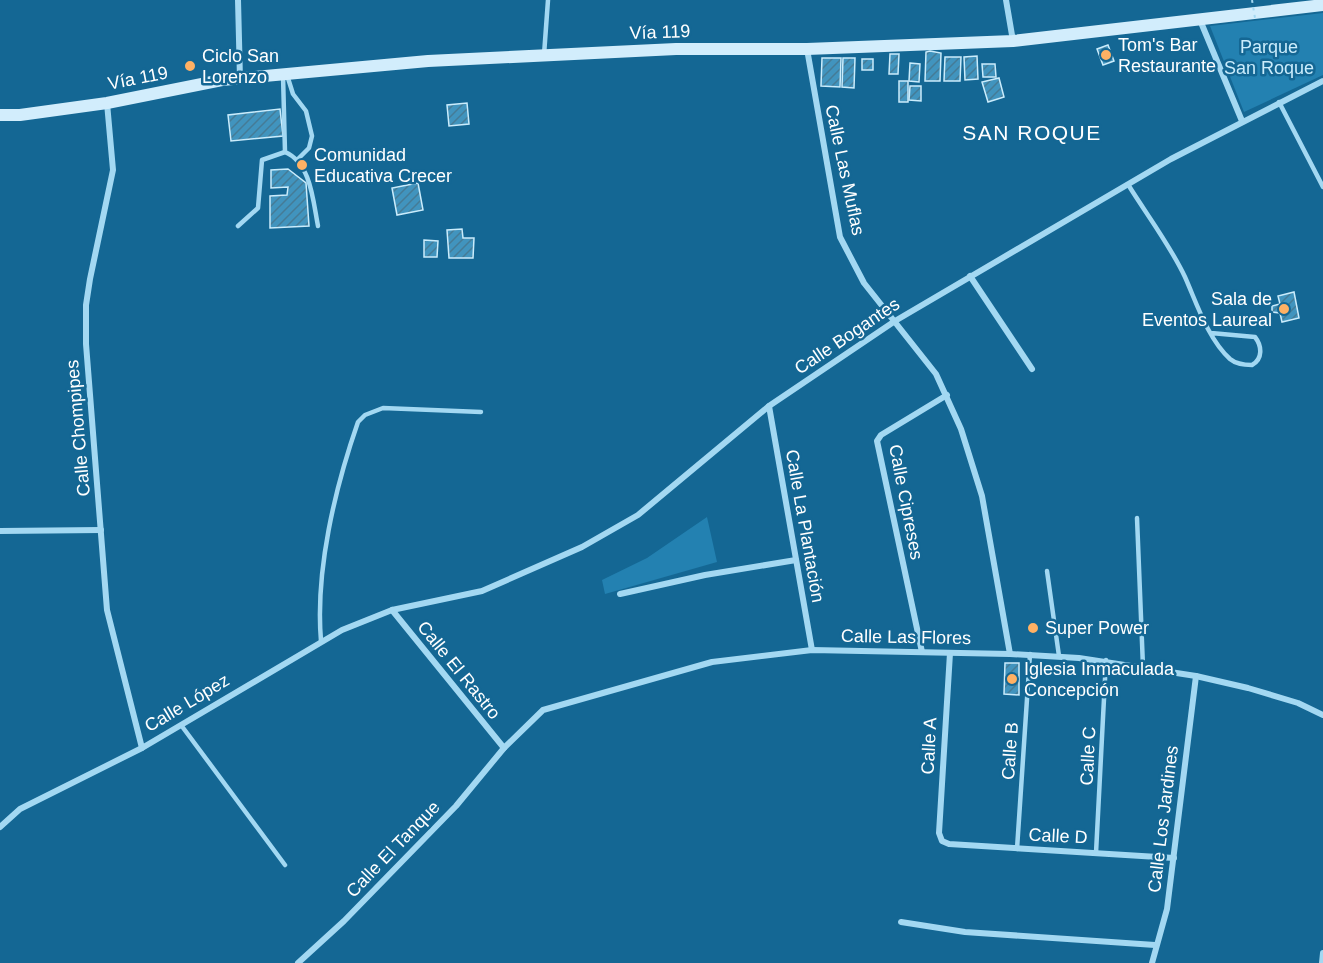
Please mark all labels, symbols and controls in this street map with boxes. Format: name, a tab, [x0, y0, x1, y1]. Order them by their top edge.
street label: Vía 119	[629, 21, 691, 43]
place label: Tom's Bar Restaurante	[1118, 35, 1216, 76]
park label: Parque San Roque	[1224, 37, 1314, 78]
place label: Ciclo San Lorenzo	[202, 46, 279, 87]
marker: Tom's Bar Restaurante	[1099, 48, 1113, 62]
marker: Ciclo San Lorenzo	[183, 59, 197, 73]
street label: Vía 119	[106, 62, 170, 94]
street label: Calle Las Muflas	[821, 103, 869, 237]
district label: SAN ROQUE	[962, 121, 1102, 144]
place label: Comunidad Educativa Crecer	[314, 145, 452, 186]
marker: Comunidad Educativa Crecer	[295, 158, 309, 172]
place label: Sala de Eventos Laureal	[1142, 289, 1272, 330]
street label: Calle Bogantes	[791, 294, 903, 378]
marker: Sala de Eventos Laureal	[1277, 302, 1291, 316]
street label: Calle Chompipes	[62, 359, 94, 497]
street label: Calle Cipreses	[885, 443, 927, 561]
street label: Calle La Plantación	[782, 448, 828, 604]
street label: Calle El Rastro	[413, 617, 505, 723]
place label: Super Power	[1045, 618, 1149, 638]
marker: Super Power	[1026, 621, 1040, 635]
street label: Calle Las Flores	[841, 626, 971, 648]
place label: Iglesia Inmaculada Concepción	[1024, 659, 1175, 700]
street label: Calle López	[141, 670, 233, 736]
marker: Iglesia Inmaculada Concepción	[1005, 672, 1019, 686]
street label: Calle A	[918, 717, 940, 775]
street label: Calle B	[998, 721, 1022, 781]
street label: Calle C	[1076, 726, 1100, 786]
street label: Calle Los Jardines	[1144, 744, 1182, 894]
street label: Calle El Tanque	[342, 797, 444, 901]
street label: Calle D	[1028, 824, 1088, 848]

